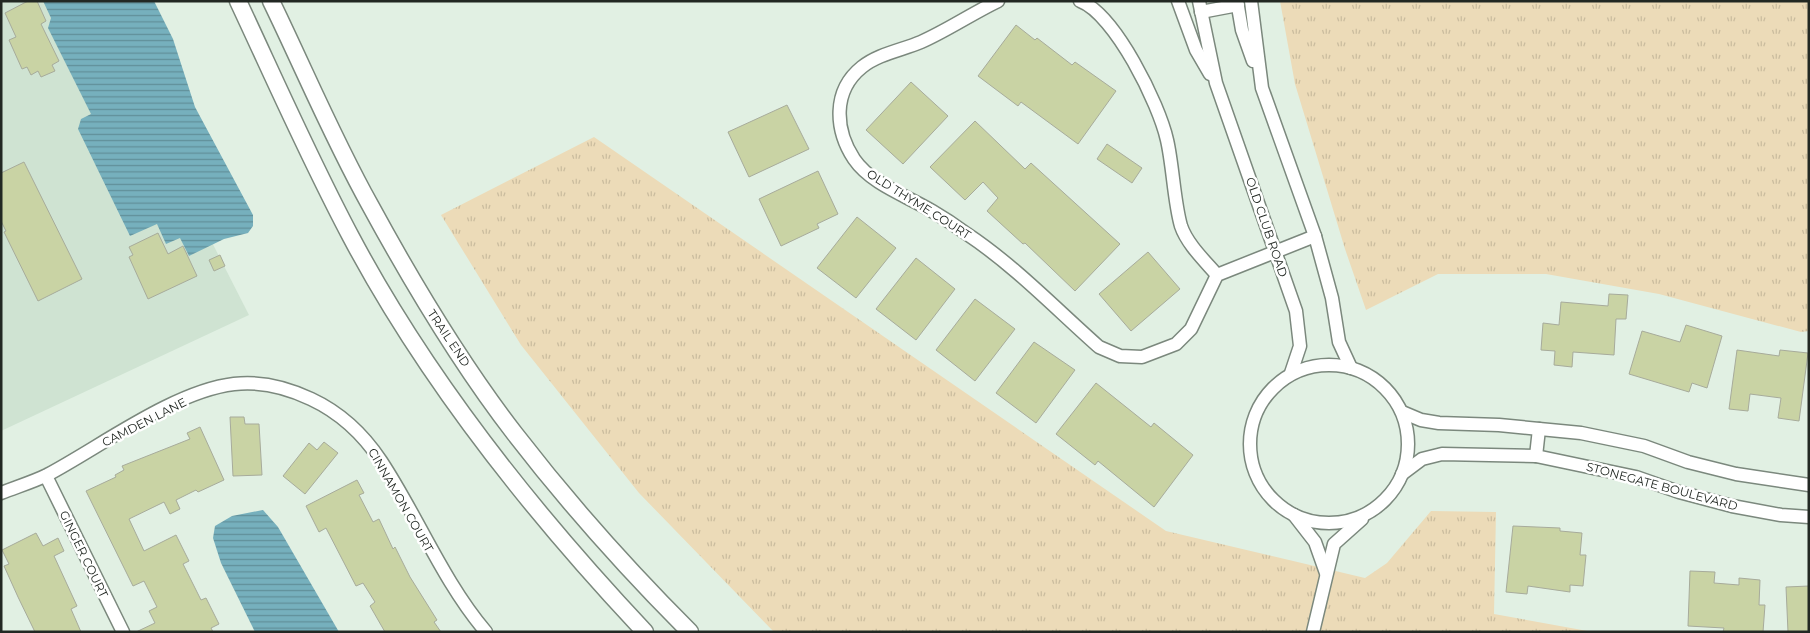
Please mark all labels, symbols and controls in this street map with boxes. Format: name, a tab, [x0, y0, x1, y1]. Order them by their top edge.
street label: OLD THYME COURT	[864, 166, 974, 242]
street label: OLD CLUB ROAD	[1243, 175, 1291, 279]
street label: TRAIL END	[424, 307, 474, 369]
street label: CAMDEN LANE	[99, 394, 189, 450]
street label: CINNAMON COURT	[365, 445, 437, 555]
street label: STONEGATE BOULEVARD	[1585, 459, 1739, 513]
street label: GINGER COURT	[56, 508, 112, 600]

